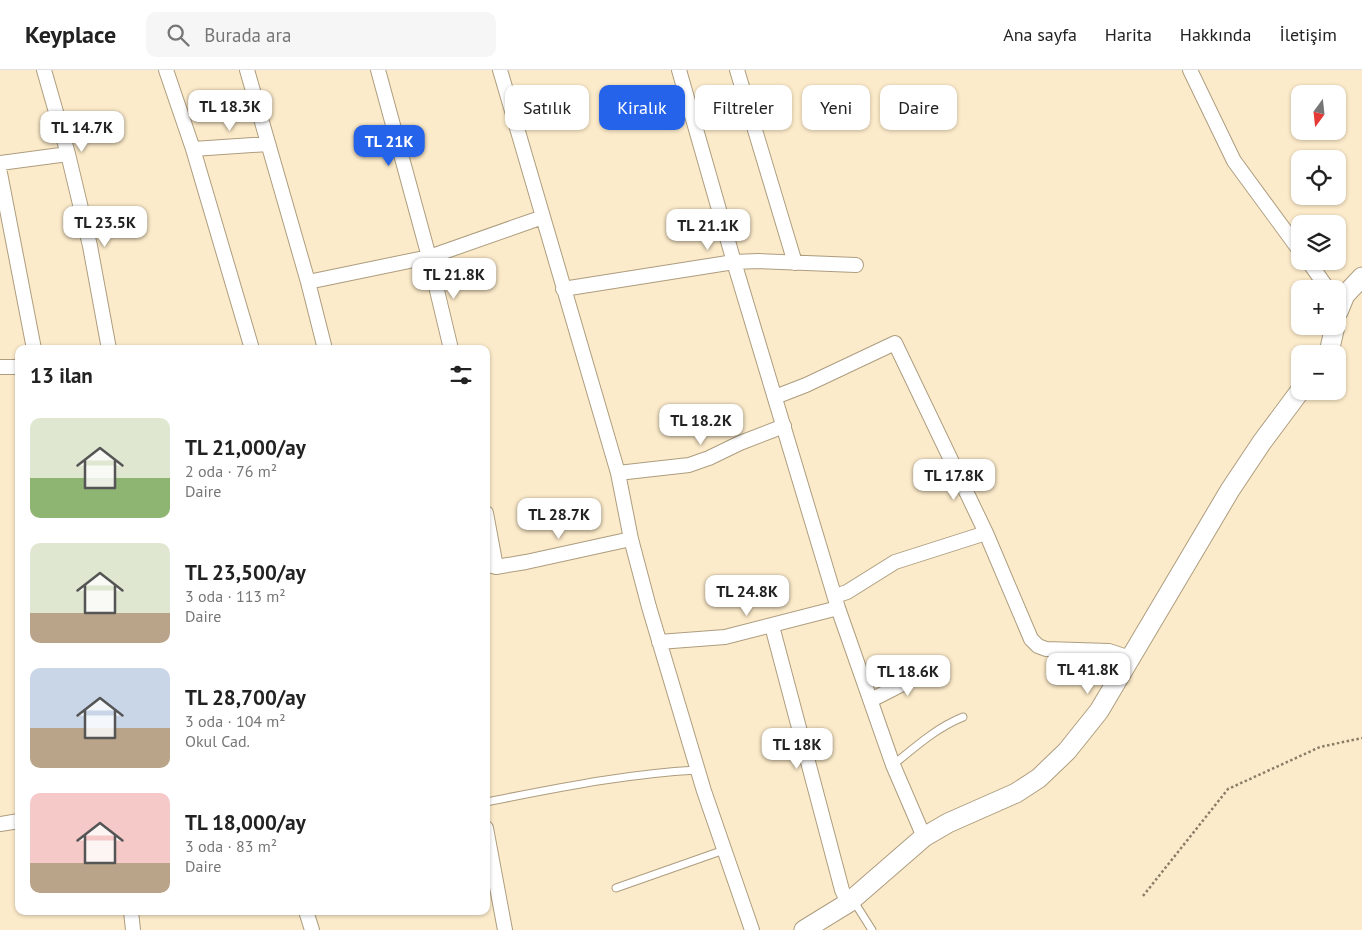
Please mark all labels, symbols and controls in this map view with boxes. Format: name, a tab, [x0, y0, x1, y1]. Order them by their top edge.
search box	[146, 12, 496, 57]
text: Keyplace	[25, 19, 116, 50]
icon: search	[164, 21, 192, 49]
text: Burada ara	[204, 23, 291, 47]
text: Ana sayfa	[1003, 23, 1077, 46]
text: Harita	[1105, 23, 1152, 46]
text: Hakkında	[1180, 23, 1251, 46]
text: İletişim	[1279, 23, 1337, 46]
chip: Satılık	[505, 85, 589, 130]
chip: Kiralık	[599, 85, 685, 130]
chip: Filtreler	[695, 85, 792, 130]
chip: Yeni	[802, 85, 870, 130]
chip: Daire	[880, 85, 957, 130]
north arrow	[1291, 85, 1346, 140]
map controls	[1291, 85, 1346, 400]
pin: TL 18.3K	[178, 90, 282, 132]
text: TL 18.3K	[199, 96, 261, 116]
pin: TL 14.7K	[30, 111, 134, 153]
text: TL 14.7K	[51, 117, 113, 137]
pin: TL 21K	[348, 124, 430, 167]
text: TL 21K	[365, 131, 413, 151]
button: locate	[1291, 150, 1346, 205]
pin: TL 23.5K	[53, 206, 157, 248]
pin: TL 21.1K	[656, 208, 760, 251]
text: TL 23.5K	[74, 212, 136, 232]
text: TL 21.1K	[677, 215, 739, 235]
button: layers	[1291, 215, 1346, 270]
pin: TL 21.8K	[402, 258, 506, 300]
text: TL 21.8K	[423, 264, 485, 284]
button: +	[1291, 280, 1346, 335]
button: −	[1291, 345, 1346, 400]
icon: filters	[447, 361, 475, 389]
text: 13 ilan	[30, 362, 93, 389]
pin: TL 18.2K	[649, 404, 753, 446]
text: TL 18.2K	[670, 410, 732, 430]
text: TL 21,000/ay	[185, 434, 306, 461]
icon: home	[70, 438, 130, 498]
pin: TL 17.8K	[902, 458, 1006, 501]
text: 2 oda · 76 m²	[185, 461, 277, 481]
text: TL 17.8K	[924, 465, 984, 485]
text: Daire	[185, 481, 221, 501]
pin: TL 28.7K	[507, 498, 611, 540]
text: TL 28.7K	[528, 504, 590, 524]
text: TL 23,500/ay	[185, 559, 306, 586]
icon: home	[70, 563, 130, 623]
pin: TL 24.8K	[695, 574, 799, 617]
text: TL 24.8K	[716, 581, 778, 601]
text: 3 oda · 113 m²	[185, 586, 286, 606]
text: Daire	[185, 606, 221, 626]
pin: TL 41.8K	[1036, 652, 1140, 695]
pin: TL 18.6K	[856, 654, 960, 697]
text: TL 41.8K	[1057, 659, 1119, 679]
text: TL 18.6K	[877, 661, 939, 681]
text: TL 28,700/ay	[185, 684, 306, 711]
icon: home	[70, 688, 130, 748]
text: 3 oda · 104 m²	[185, 711, 286, 731]
pin: TL 18K	[756, 728, 838, 770]
text: Okul Cad.	[185, 731, 250, 751]
text: TL 18K	[773, 734, 821, 754]
text: TL 18,000/ay	[185, 809, 306, 836]
icon: home	[70, 813, 130, 873]
text: 3 oda · 83 m²	[185, 836, 277, 856]
text: Daire	[185, 856, 221, 876]

